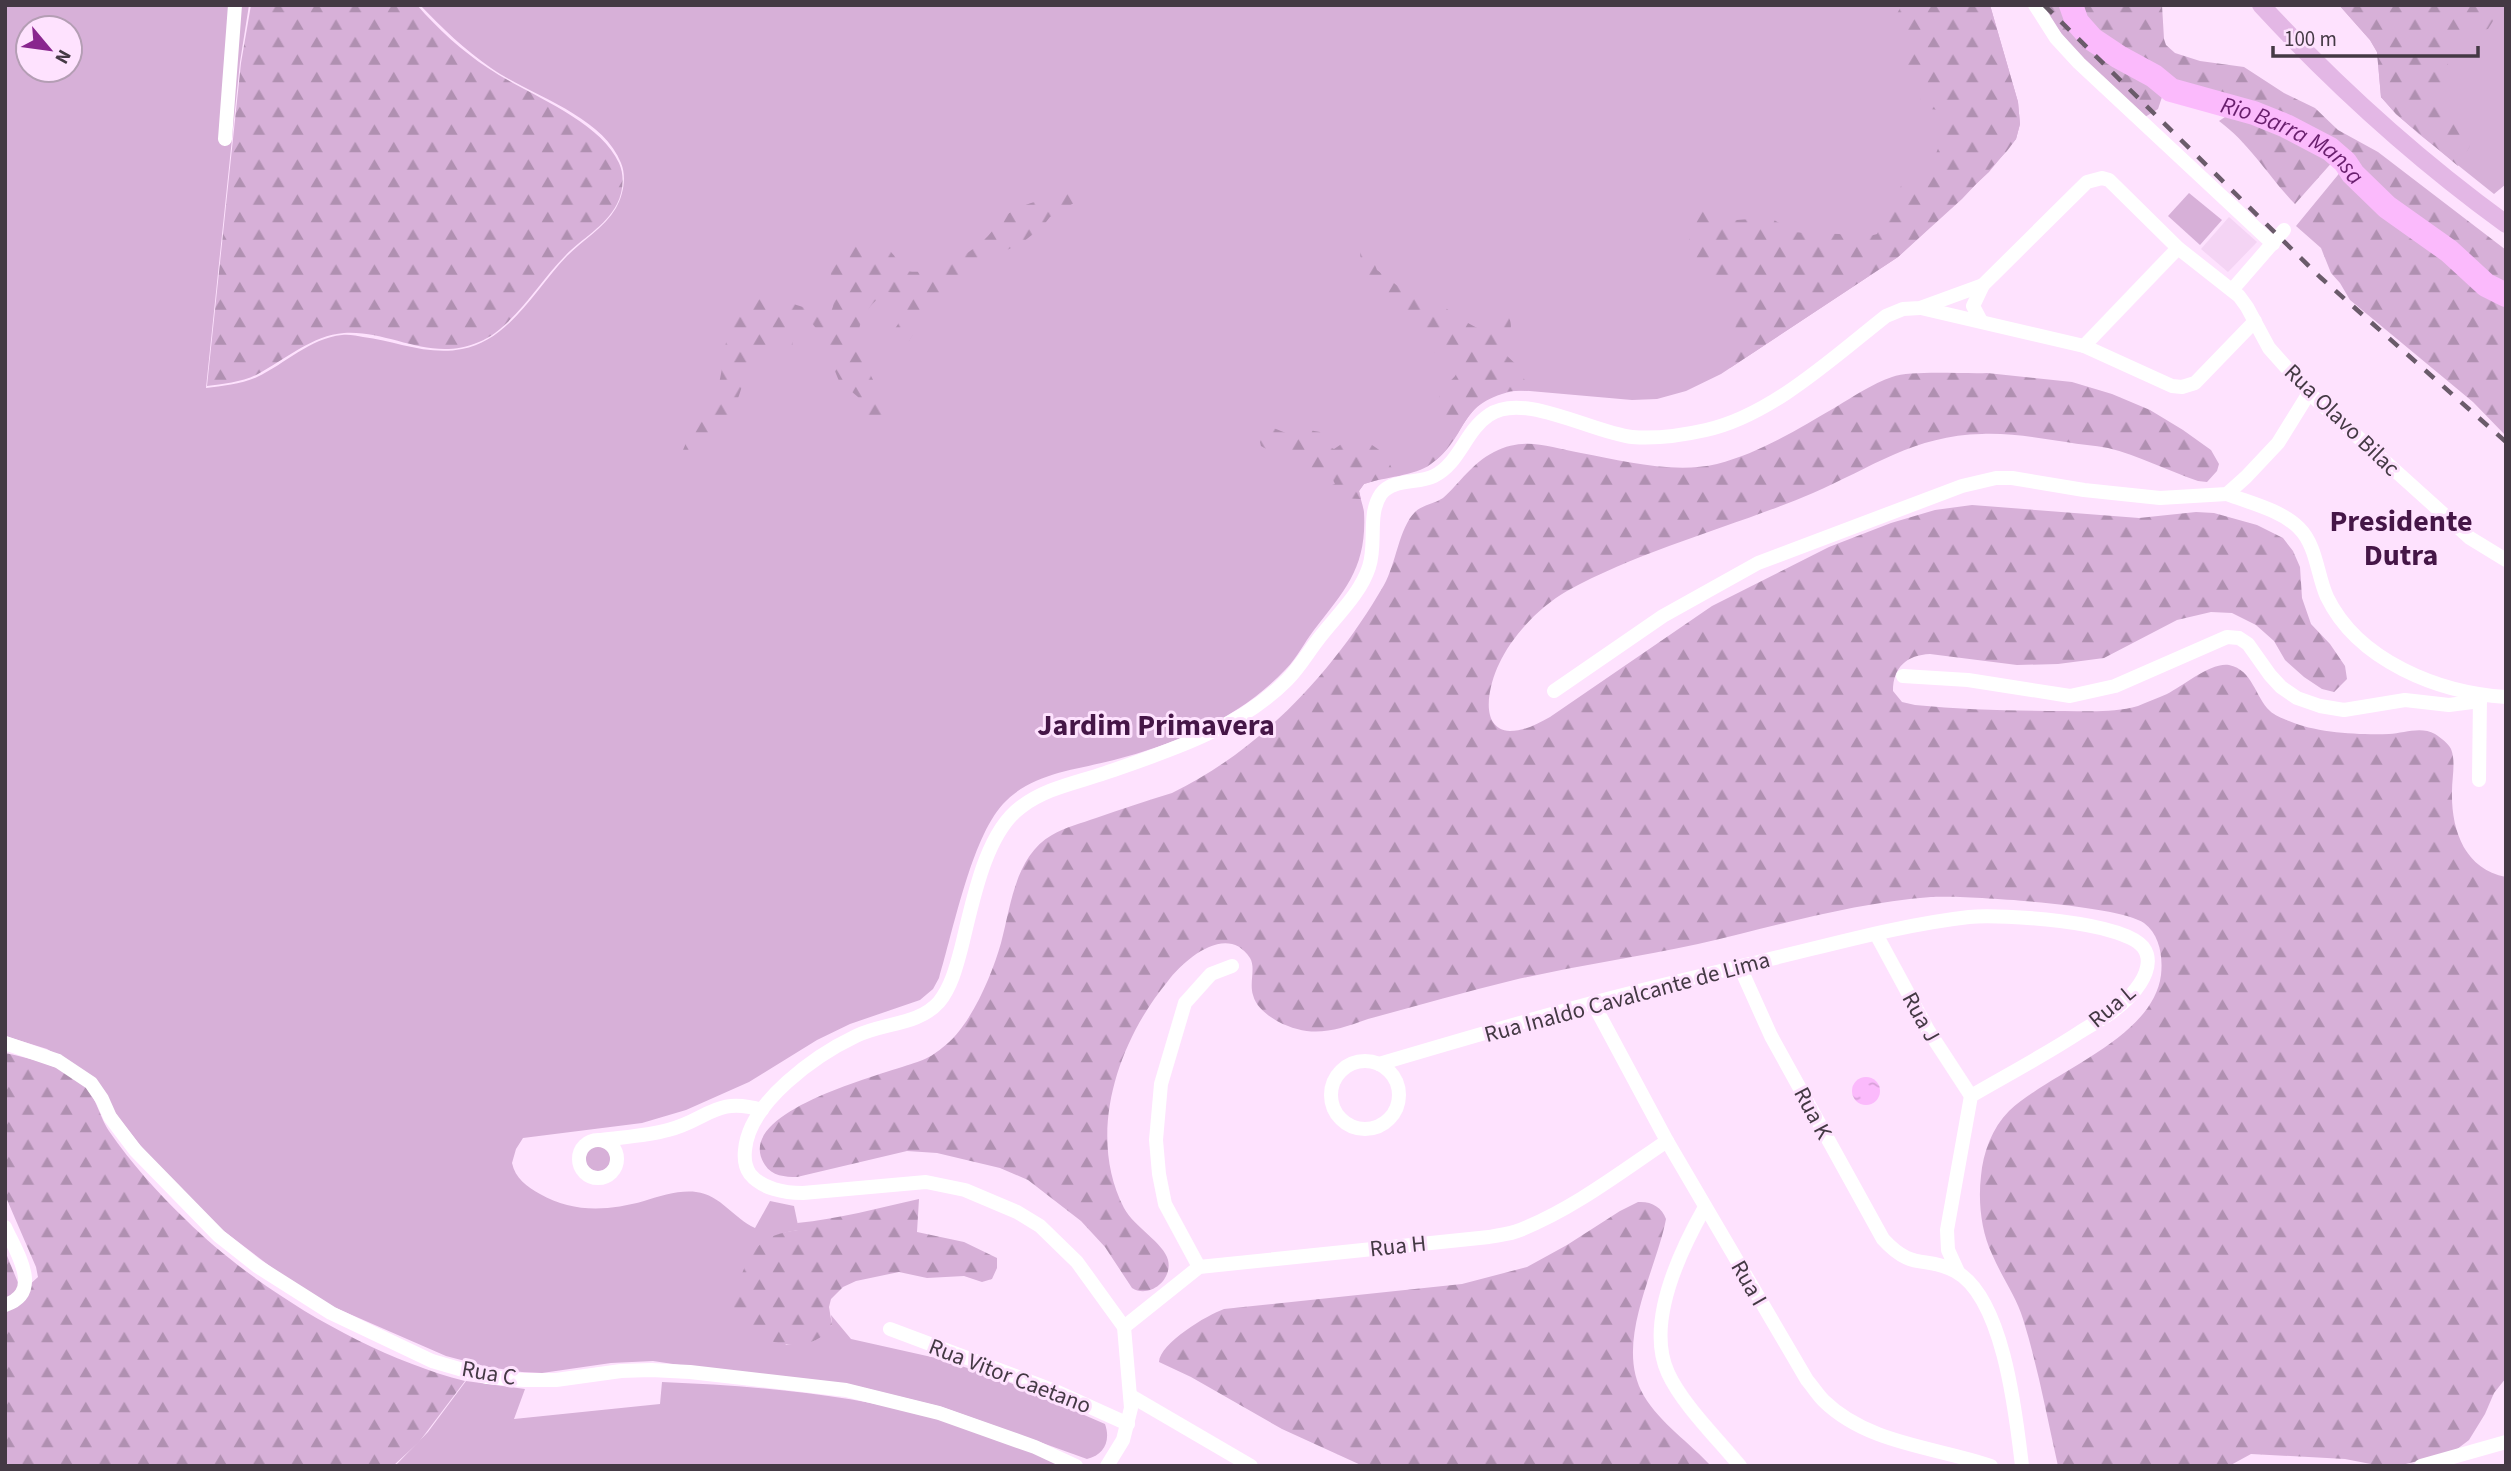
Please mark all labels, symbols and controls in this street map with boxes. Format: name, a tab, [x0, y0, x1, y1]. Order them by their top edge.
north arrow	[14, 14, 84, 84]
scale bar	[2273, 14, 2478, 58]
text: 100 m	[2284, 24, 2337, 54]
text: N	[48, 44, 77, 69]
water label: Rio Barra Mansa	[2217, 87, 2372, 193]
street label: Rua Olavo Bilac	[2277, 356, 2407, 484]
district label: Presidente Dutra	[2329, 500, 2473, 577]
district label: Jardim Primavera	[1037, 704, 1275, 747]
street label: Rua Inaldo Cavalcante de Lima	[1481, 943, 1773, 1051]
street label: Rua L	[2081, 976, 2143, 1036]
street label: Rua J	[1894, 986, 1948, 1048]
street label: Rua K	[1785, 1081, 1841, 1146]
street label: Rua H	[1368, 1227, 1428, 1265]
street label: Rua I	[1723, 1254, 1775, 1312]
street label: Rua Vitor Caetano	[924, 1330, 1096, 1422]
street label: Rua C	[459, 1352, 519, 1394]

